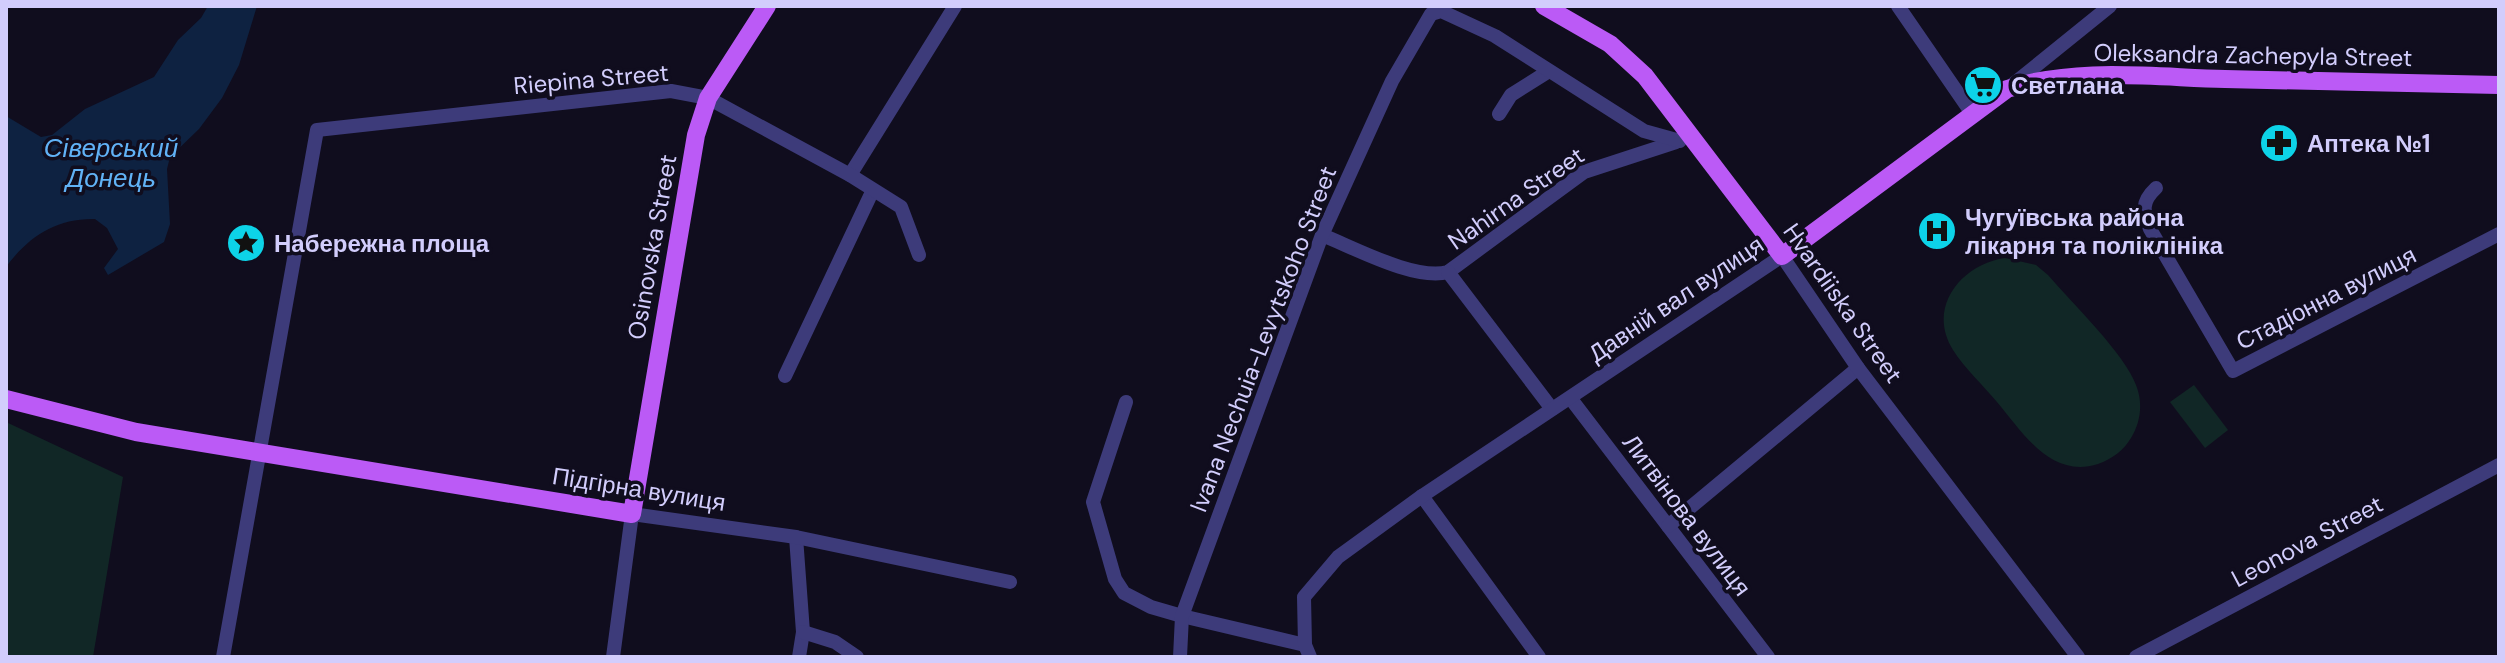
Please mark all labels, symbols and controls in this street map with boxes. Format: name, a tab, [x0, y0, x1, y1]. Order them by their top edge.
street label: Oleksandra Zachepyla Street	[2093, 37, 2413, 73]
street label: Riepina Street	[512, 57, 670, 101]
supermarket icon: Светлана	[1962, 64, 2004, 106]
place label: Светлана	[2011, 70, 2124, 101]
pharmacy icon: Аптека №1	[2258, 122, 2300, 164]
place label: Аптека №1	[2307, 128, 2430, 159]
water label: Сіверський Донець	[44, 131, 178, 195]
street label: Nahirna Street	[1442, 140, 1590, 256]
street label: Osinovska Street	[620, 152, 684, 342]
street label: Ivana Nechuia-Levytskoho Street	[1183, 162, 1343, 516]
place label: Чугуївська района лікарня та поліклініка	[1965, 202, 2224, 261]
hospital icon: Чугуївська района лікарня та поліклініка	[1916, 210, 1958, 252]
street label: Hvardiiska Street	[1776, 217, 1910, 389]
place icon: Набережна площа	[225, 222, 267, 264]
place label: Набережна площа	[274, 228, 490, 259]
street label: Давній вал вулиця	[1582, 229, 1770, 369]
street label: Стадіонна вулиця	[2231, 239, 2421, 357]
street label: Литвінова вулиця	[1616, 428, 1758, 602]
street label: Підгірна вулиця	[550, 460, 728, 518]
street label: Leonova Street	[2226, 488, 2388, 594]

